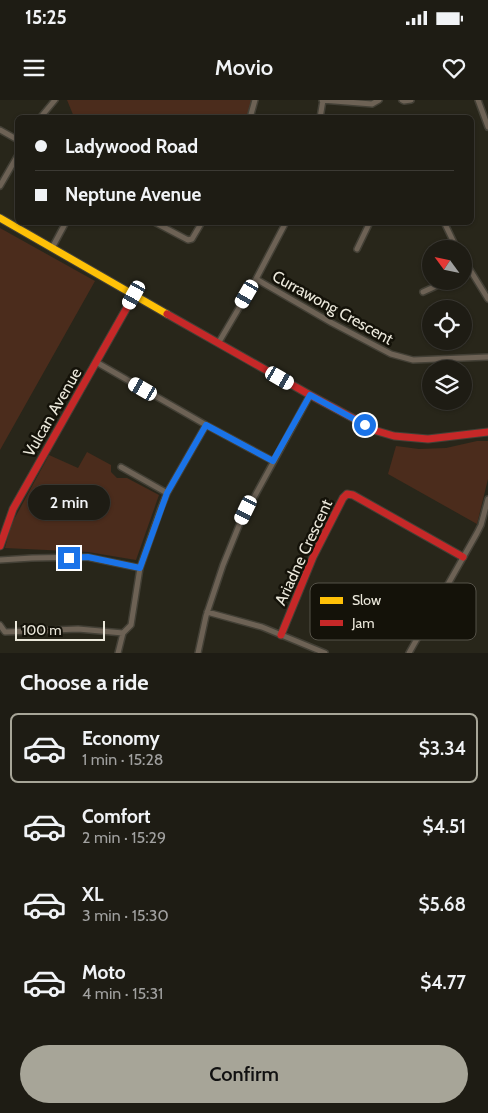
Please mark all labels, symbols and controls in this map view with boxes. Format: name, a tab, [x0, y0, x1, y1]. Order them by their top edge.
text: 15:25	[25, 6, 67, 29]
icon: menu	[20, 54, 48, 82]
text: Movio	[215, 54, 273, 81]
icon: heart	[440, 54, 468, 82]
text: Ladywood Road	[65, 135, 198, 158]
text: Neptune Avenue	[65, 183, 201, 206]
north arrow	[422, 240, 472, 290]
map controls	[422, 240, 472, 410]
street label: Currawong Crescent	[269, 266, 397, 349]
car	[233, 277, 260, 311]
car	[120, 278, 147, 312]
button: locate	[422, 300, 472, 350]
button: layers	[422, 360, 472, 410]
street label: Vulcan Avenue	[19, 364, 86, 460]
car	[263, 364, 296, 392]
car	[126, 375, 159, 403]
route start	[354, 414, 376, 436]
callout: 2 min	[28, 486, 110, 520]
text: 2 min	[50, 493, 88, 512]
car	[232, 493, 259, 527]
street label: Ariadne Crescent	[271, 496, 337, 608]
route end	[58, 547, 80, 569]
legend	[310, 583, 476, 640]
text: Slow	[352, 591, 381, 609]
text: Jam	[351, 614, 374, 632]
scale bar	[15, 618, 105, 641]
text: 100 m	[22, 621, 62, 639]
text: Choose a ride	[20, 669, 149, 696]
icon: car	[22, 726, 67, 771]
text: Economy	[82, 727, 160, 750]
text: $3.34	[419, 737, 466, 760]
text: 1 min · 15:28	[82, 750, 163, 769]
icon: car	[22, 804, 67, 849]
text: Comfort	[82, 805, 151, 828]
text: $4.51	[422, 815, 466, 838]
text: 2 min · 15:29	[82, 828, 166, 847]
icon: car	[22, 882, 67, 927]
text: XL	[82, 883, 103, 906]
text: $5.68	[418, 893, 466, 916]
text: 3 min · 15:30	[82, 906, 169, 925]
icon: car	[22, 960, 67, 1005]
text: Moto	[82, 961, 126, 984]
text: $4.77	[420, 971, 466, 994]
text: 4 min · 15:31	[82, 984, 163, 1003]
button: Confirm	[20, 1045, 468, 1103]

